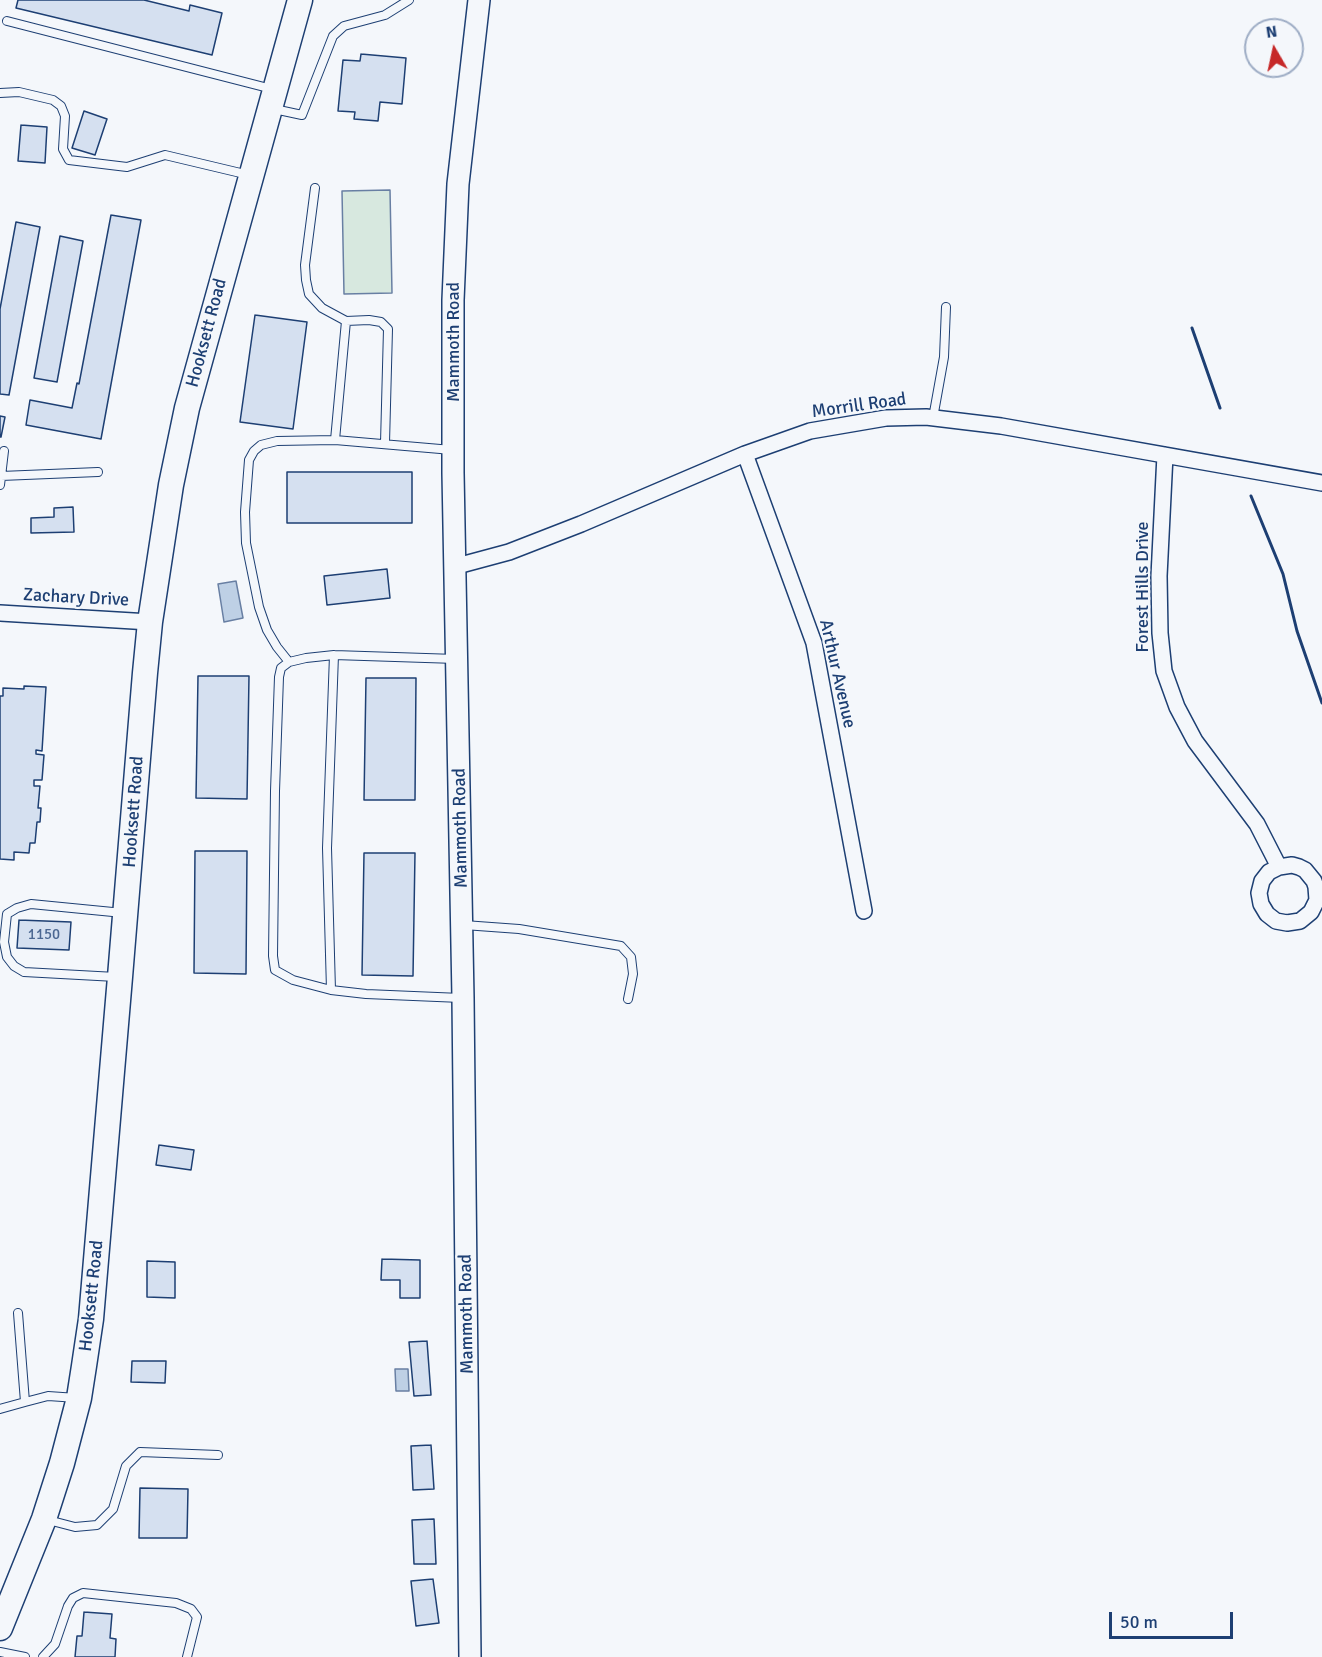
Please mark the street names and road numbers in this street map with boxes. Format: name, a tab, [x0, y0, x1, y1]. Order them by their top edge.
street label: Hooksett Road	[182, 276, 232, 390]
street label: Mammoth Road	[443, 282, 465, 402]
street label: Morrill Road	[810, 389, 908, 423]
street label: Forest Hills Drive	[1132, 521, 1154, 653]
street label: Zachary Drive	[22, 584, 130, 612]
street label: Arthur Avenue	[814, 618, 860, 730]
street label: Hooksett Road	[119, 755, 149, 869]
street label: Mammoth Road	[449, 768, 473, 888]
street label: Hooksett Road	[75, 1239, 109, 1353]
street label: Mammoth Road	[455, 1254, 479, 1374]

